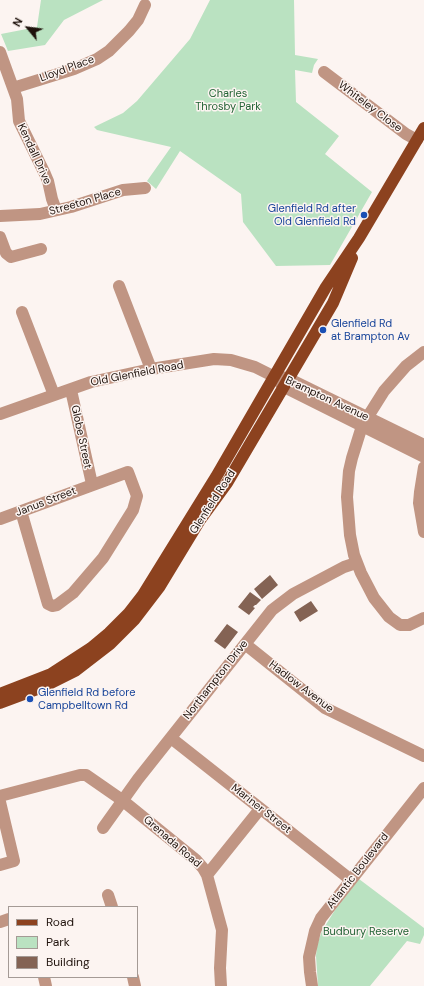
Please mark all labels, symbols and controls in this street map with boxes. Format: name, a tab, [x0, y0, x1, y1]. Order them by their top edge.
north arrow	[8, 8, 48, 48]
text: N	[9, 15, 26, 29]
street label: Lloyd Place	[38, 53, 96, 85]
street label: Whiteley Close	[336, 79, 404, 135]
park label: Charles Throsby Park	[195, 87, 261, 113]
street label: Kendall Drive	[14, 122, 54, 186]
street label: Streeton Place	[48, 185, 122, 219]
place label: Glenfield Rd after Old Glenfield Rd	[268, 202, 356, 228]
marker: Glenfield Rd after Old Glenfield Rd	[359, 210, 369, 220]
place label: Glenfield Rd at Brampton Av	[331, 317, 410, 343]
marker: Glenfield Rd at Brampton Av	[318, 325, 328, 335]
street label: Old Glenfield Road	[89, 359, 185, 389]
street label: Brampton Avenue	[283, 374, 371, 424]
street label: Globe Street	[68, 404, 94, 470]
street label: Glenfield Road	[187, 468, 239, 536]
street label: Janus Street	[14, 484, 78, 520]
street label: Northampton Drive	[181, 638, 251, 722]
street label: Hadlow Avenue	[266, 658, 336, 716]
place label: Glenfield Rd before Campbelltown Rd	[38, 686, 135, 712]
marker: Glenfield Rd before Campbelltown Rd	[25, 694, 35, 704]
street label: Mariner Street	[228, 781, 294, 837]
street label: Grenada Road	[140, 813, 204, 871]
street label: Atlantic Boulevard	[324, 831, 392, 911]
legend	[8, 906, 138, 978]
text: Road	[46, 914, 74, 930]
park label: Budbury Reserve	[323, 925, 409, 939]
text: Park	[46, 934, 70, 950]
text: Building	[46, 954, 90, 970]

